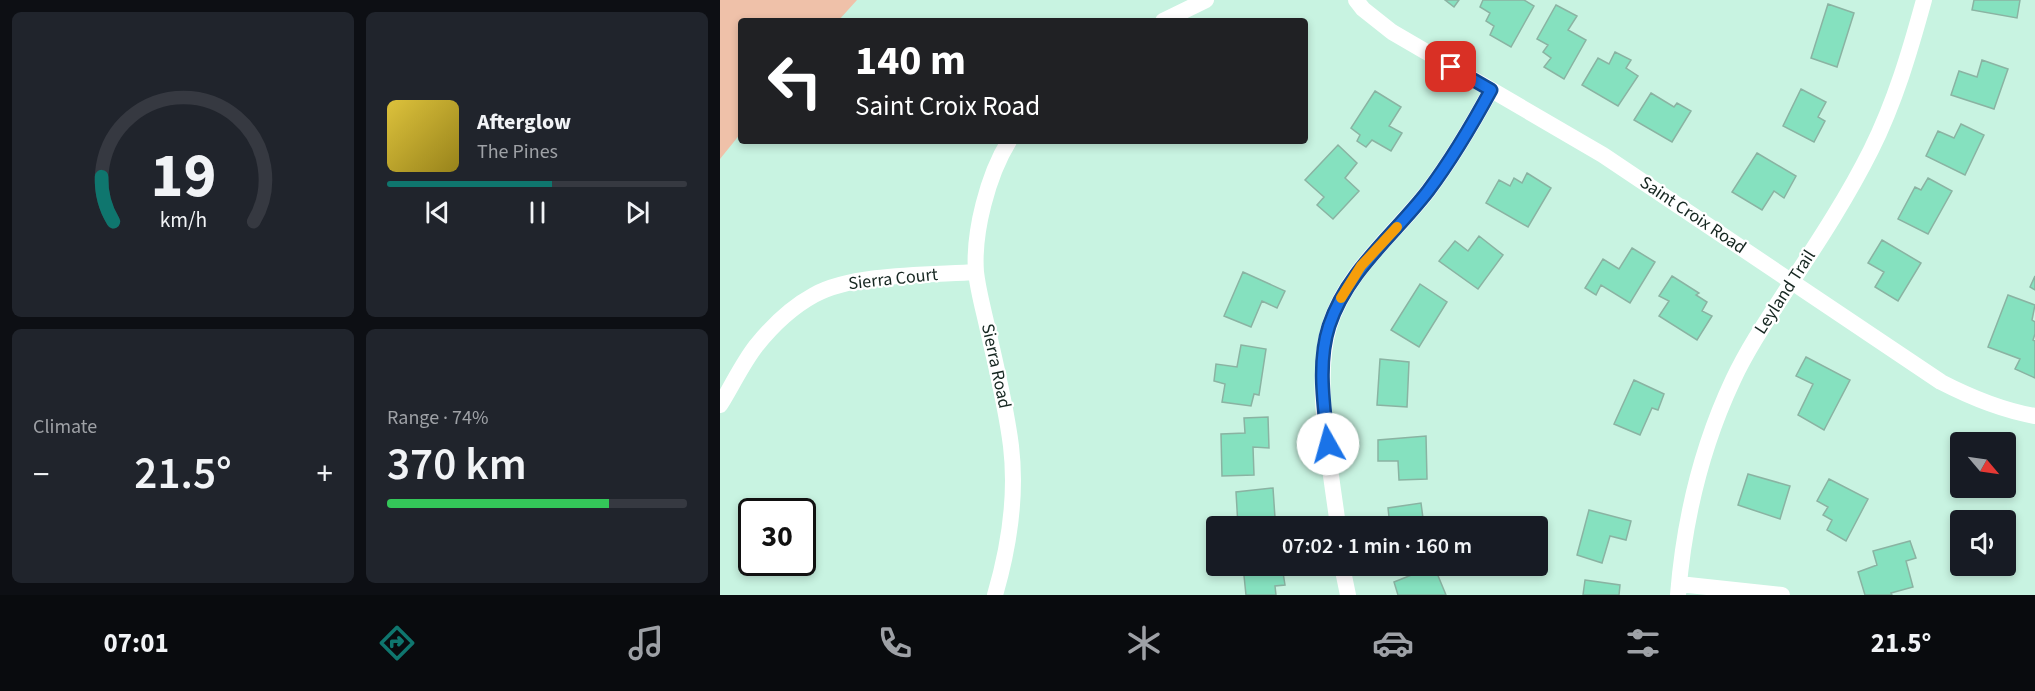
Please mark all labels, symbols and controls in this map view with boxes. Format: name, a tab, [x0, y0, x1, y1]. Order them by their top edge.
text: 140 m	[855, 31, 966, 91]
pin	[1425, 41, 1476, 92]
icon: left	[756, 42, 834, 120]
icon: arrive	[1434, 50, 1467, 83]
text: Saint Croix Road	[855, 87, 1040, 126]
text: Afterglow	[477, 106, 571, 138]
text: 19	[150, 132, 216, 221]
text: The Pines	[477, 138, 558, 166]
street label: Saint Croix Road	[1635, 170, 1751, 260]
icon: previous	[421, 196, 454, 229]
icon: pause	[521, 196, 554, 229]
icon: next	[621, 196, 654, 229]
text: km/h	[159, 205, 207, 236]
street label: Leyland Trail	[1748, 245, 1822, 339]
street label: Sierra Court	[847, 262, 939, 296]
street label: Sierra Road	[975, 321, 1017, 411]
text: Range · 74%	[387, 404, 488, 432]
position arrow	[1296, 412, 1360, 476]
text: Climate	[33, 413, 97, 441]
north arrow	[1950, 432, 2016, 498]
map controls	[1950, 432, 2016, 576]
text: 370 km	[387, 433, 527, 497]
text: 21.5°	[134, 442, 232, 506]
text: −	[33, 451, 49, 498]
text: +	[317, 451, 333, 498]
speed limit sign: 30	[738, 498, 816, 576]
button: sound	[1950, 510, 2016, 576]
text: 07:02 · 1 min · 160 m	[1282, 530, 1472, 562]
icon: directions	[376, 622, 418, 664]
icon: music	[625, 622, 667, 664]
icon: phone	[874, 622, 916, 664]
icon: climate	[1123, 622, 1165, 664]
icon: car	[1372, 622, 1414, 664]
icon: filters	[1622, 622, 1664, 664]
text: 07:01	[104, 624, 169, 663]
text: 21.5°	[1871, 624, 1931, 663]

